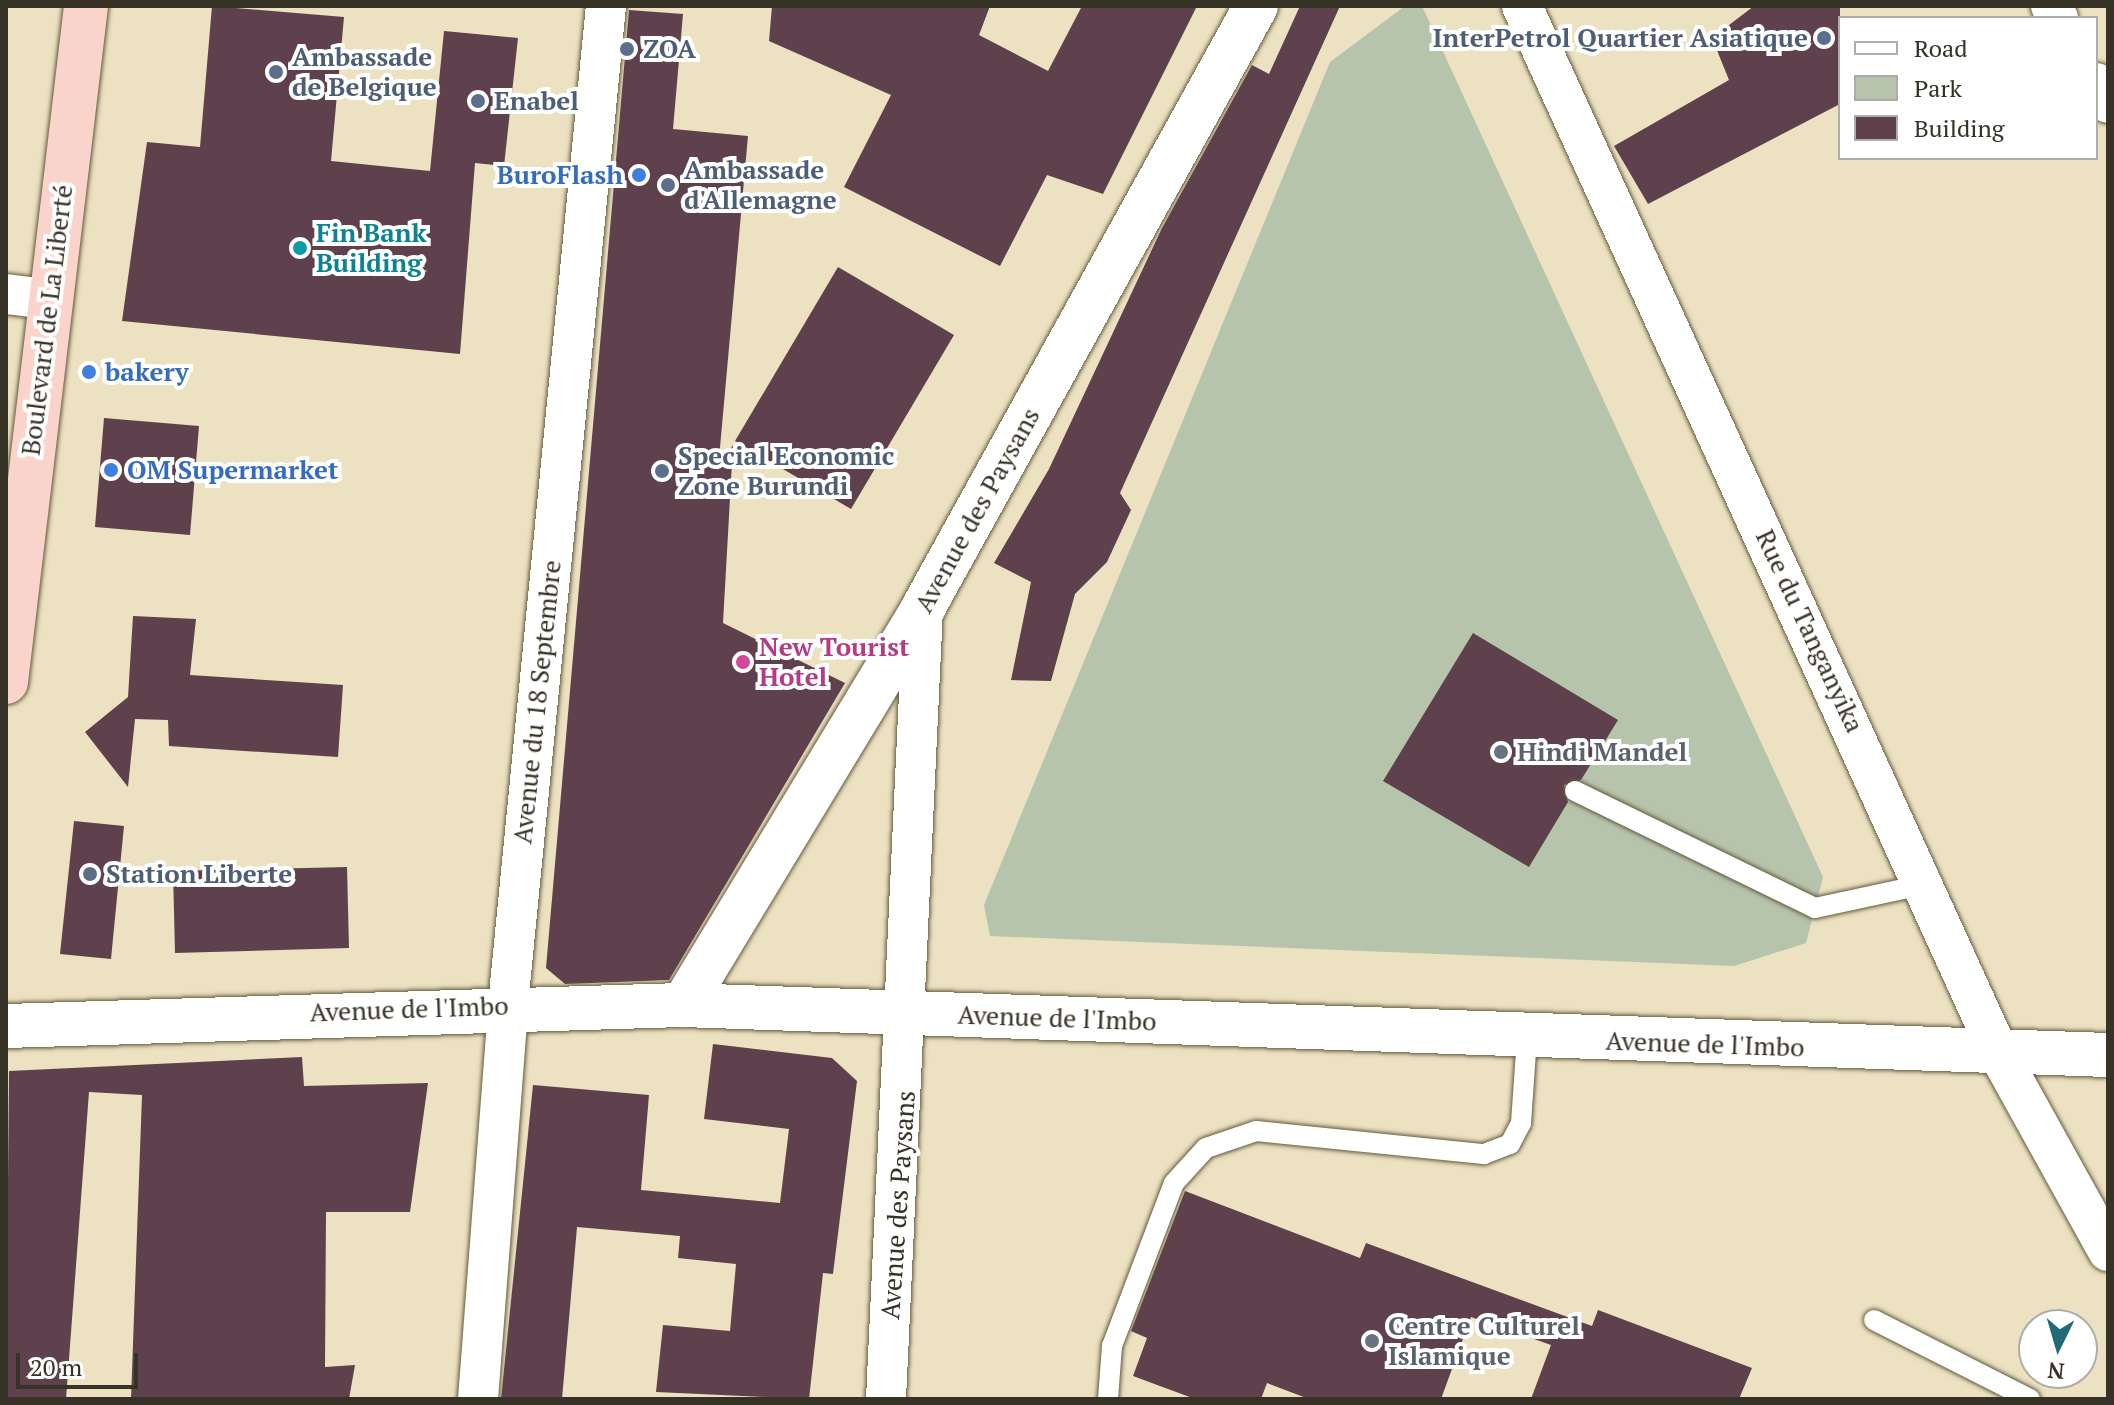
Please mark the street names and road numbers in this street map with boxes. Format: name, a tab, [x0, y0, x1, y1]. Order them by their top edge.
street label: Boulevard de La Liberté	[15, 183, 79, 457]
street label: Avenue des Paysans	[908, 402, 1046, 618]
street label: Rue du Tanganyika	[1749, 525, 1871, 737]
street label: Avenue du 18 Septembre	[507, 559, 567, 845]
street label: Avenue de l'Imbo	[309, 990, 509, 1028]
street label: Avenue de l'Imbo	[957, 999, 1157, 1037]
street label: Avenue de l'Imbo	[1605, 1025, 1805, 1063]
street label: Avenue des Paysans	[874, 1090, 922, 1320]

